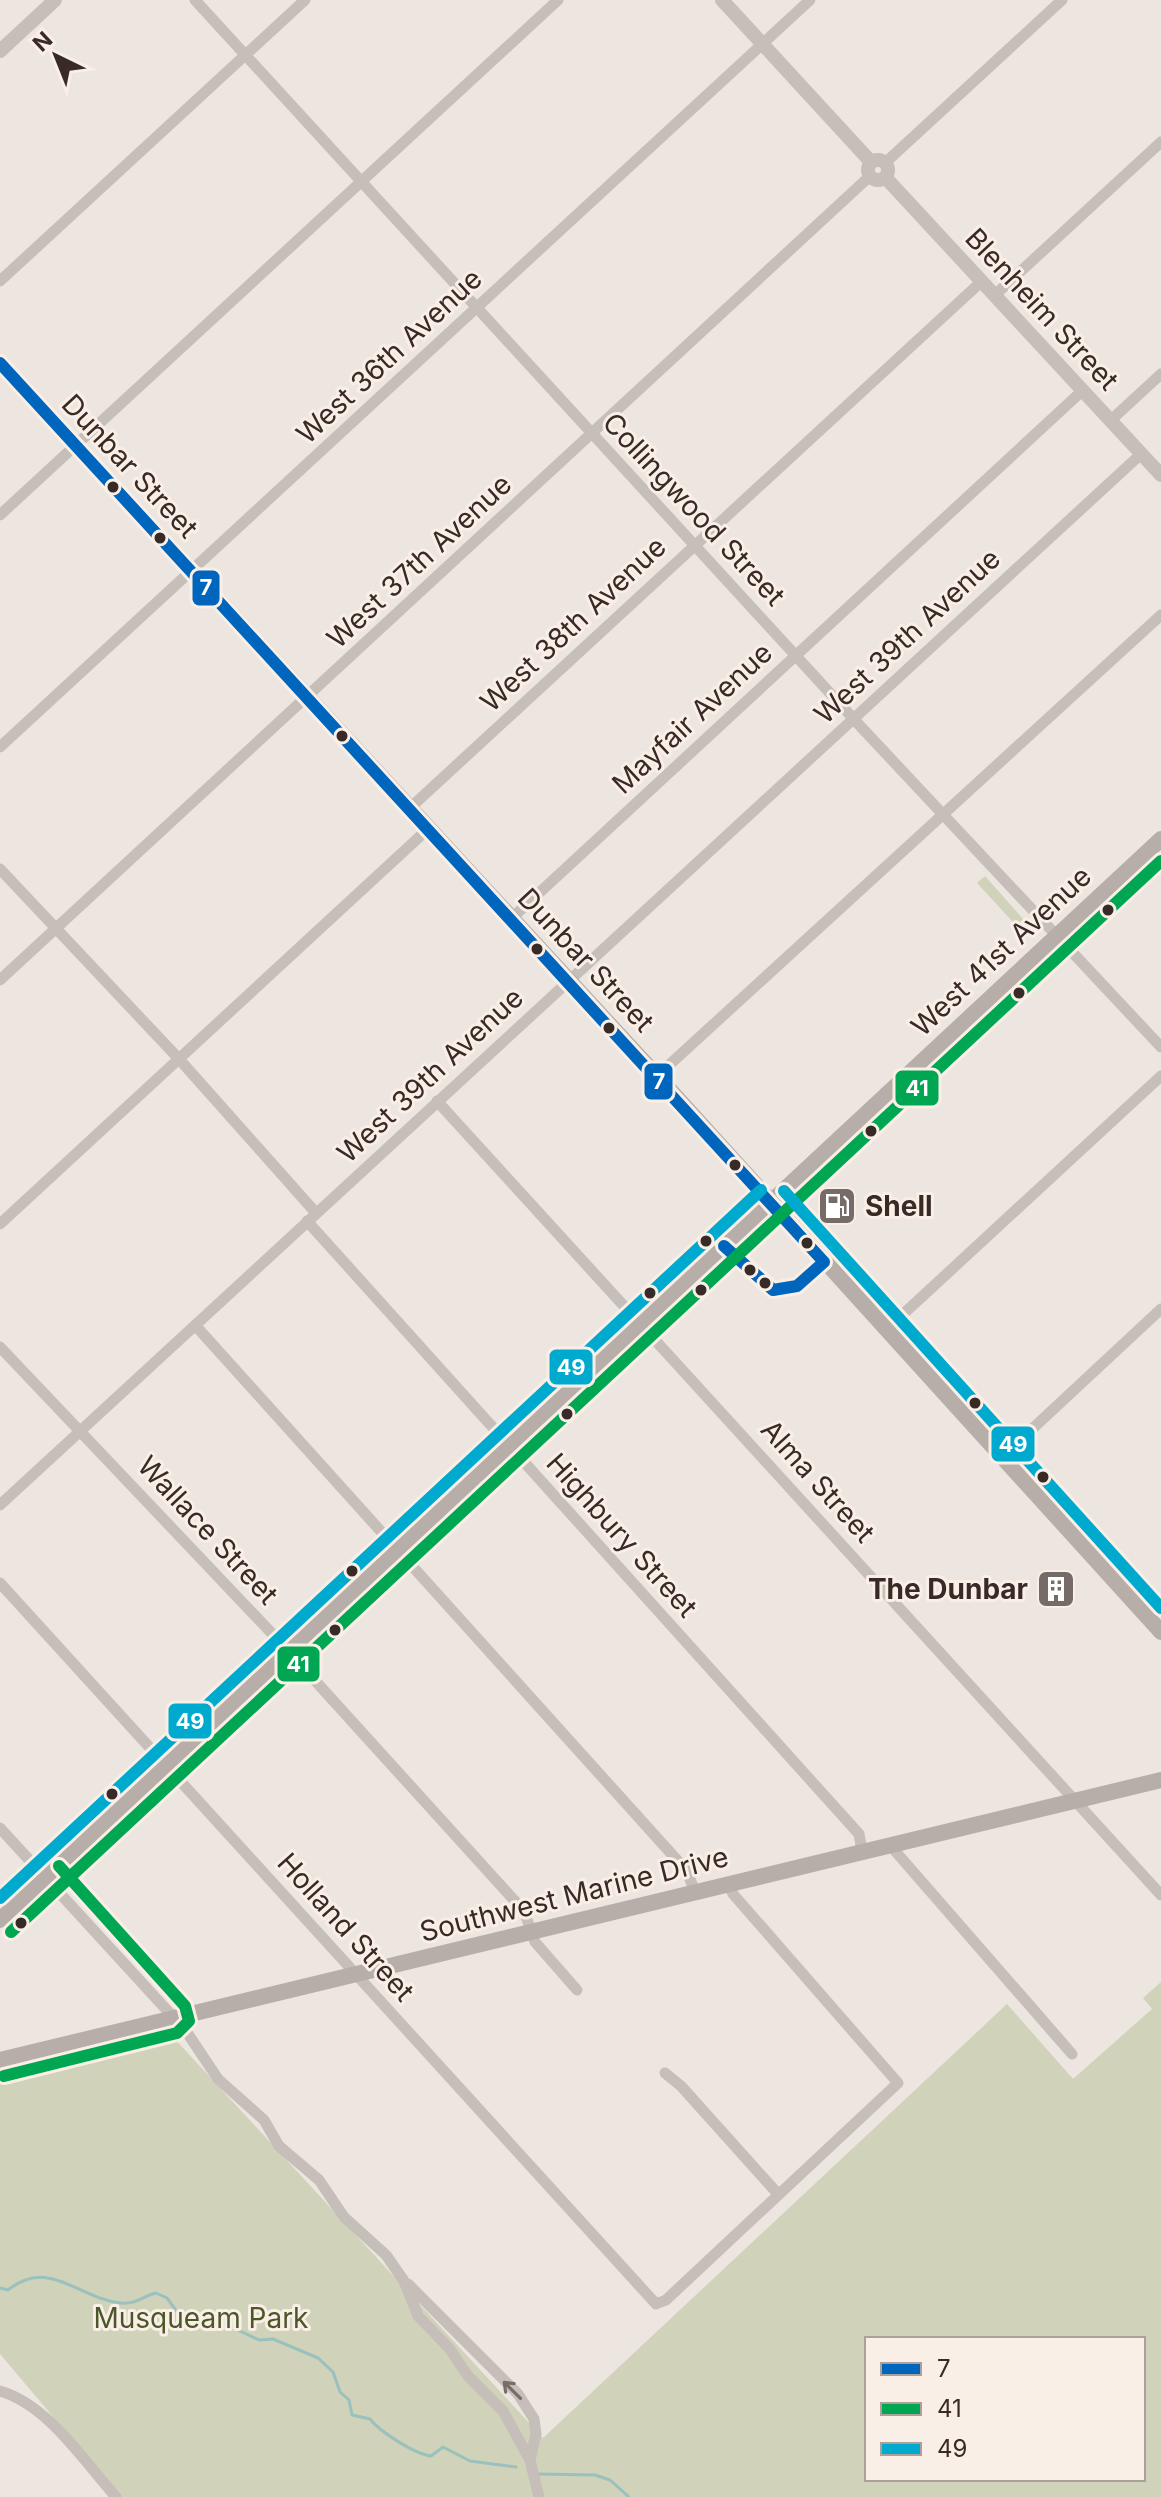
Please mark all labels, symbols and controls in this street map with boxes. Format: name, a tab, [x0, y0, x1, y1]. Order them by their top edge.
north arrow	[16, 16, 96, 96]
text: N	[27, 26, 57, 57]
street label: Blenheim Street	[958, 221, 1126, 397]
street label: West 36th Avenue	[289, 261, 489, 451]
street label: Dunbar Street	[55, 387, 205, 545]
street label: Collingwood Street	[596, 406, 792, 612]
street label: West 37th Avenue	[320, 467, 518, 655]
unlabelled marker	[105, 479, 121, 495]
street label: West 38th Avenue	[473, 529, 673, 719]
unlabelled marker	[152, 530, 168, 546]
street label: West 39th Avenue	[807, 541, 1007, 731]
line badge: 7	[191, 569, 221, 607]
text: 7	[200, 574, 212, 600]
street label: Mayfair Avenue	[605, 635, 779, 801]
unlabelled marker	[334, 728, 350, 744]
street label: West 41st Avenue	[904, 859, 1098, 1043]
street label: Dunbar Street	[511, 881, 661, 1039]
unlabelled marker	[1100, 902, 1116, 918]
unlabelled marker	[529, 941, 545, 957]
street label: West 39th Avenue	[330, 980, 530, 1170]
unlabelled marker	[1011, 985, 1027, 1001]
unlabelled marker	[601, 1020, 617, 1036]
line badge: 7	[643, 1062, 674, 1101]
text: 7	[653, 1068, 665, 1094]
line badge: 41	[894, 1069, 940, 1107]
text: 41	[905, 1075, 929, 1101]
unlabelled marker	[863, 1123, 879, 1139]
unlabelled marker	[727, 1157, 743, 1173]
fuel station icon: Shell	[816, 1185, 858, 1227]
place label: Shell	[865, 1189, 933, 1223]
unlabelled marker	[698, 1233, 714, 1249]
unlabelled marker	[799, 1235, 815, 1251]
unlabelled marker	[742, 1262, 758, 1278]
unlabelled marker	[757, 1275, 773, 1291]
unlabelled marker	[693, 1282, 709, 1298]
unlabelled marker	[642, 1285, 658, 1301]
line badge: 49	[548, 1348, 594, 1386]
text: 49	[556, 1354, 586, 1380]
unlabelled marker	[967, 1395, 983, 1411]
unlabelled marker	[559, 1406, 575, 1422]
street label: Alma Street	[754, 1413, 882, 1549]
line badge: 49	[990, 1425, 1036, 1463]
text: 49	[998, 1431, 1028, 1457]
street label: Highbury Street	[540, 1446, 704, 1624]
street label: Wallace Street	[131, 1449, 285, 1611]
unlabelled marker	[1035, 1469, 1051, 1485]
unlabelled marker	[344, 1563, 360, 1579]
building icon: The Dunbar	[1035, 1568, 1077, 1610]
place label: The Dunbar	[868, 1572, 1028, 1606]
unlabelled marker	[327, 1622, 343, 1638]
line badge: 41	[276, 1645, 321, 1683]
text: 41	[286, 1651, 310, 1677]
line badge: 49	[167, 1702, 213, 1740]
text: 49	[175, 1708, 205, 1734]
unlabelled marker	[104, 1786, 120, 1802]
street label: Southwest Marine Drive	[416, 1839, 732, 1949]
street label: Holland Street	[271, 1846, 421, 2008]
unlabelled marker	[13, 1915, 29, 1931]
park label: Musqueam Park	[93, 2301, 309, 2335]
legend	[865, 2337, 1145, 2481]
text: 7	[937, 2354, 951, 2383]
one-way arrow	[503, 2381, 522, 2400]
text: 41	[937, 2394, 962, 2423]
text: 49	[937, 2434, 967, 2463]

